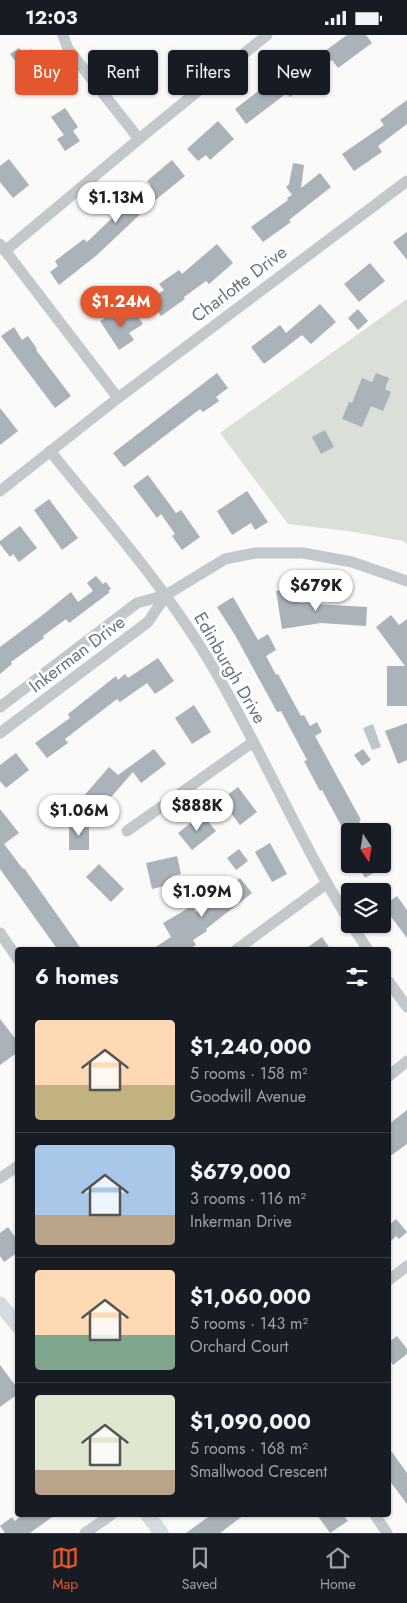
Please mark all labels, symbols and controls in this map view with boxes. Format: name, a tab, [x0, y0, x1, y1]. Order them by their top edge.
text: 12:03	[25, 4, 78, 31]
chip: Buy	[15, 50, 78, 95]
chip: Rent	[88, 50, 158, 95]
chip: Filters	[168, 50, 248, 95]
chip: New	[258, 50, 330, 95]
pin: $1.13M	[75, 181, 157, 224]
text: $1.13M	[88, 186, 144, 209]
street label: Charlotte Drive	[186, 239, 292, 329]
pin: $1.24M	[80, 285, 162, 328]
text: $1.24M	[91, 290, 151, 313]
pin: $679K	[281, 569, 351, 612]
text: $679K	[290, 574, 342, 597]
street label: Edinburgh Drive	[187, 607, 273, 729]
street label: Inkerman Drive	[23, 609, 131, 699]
pin: $888K	[162, 789, 232, 832]
text: $888K	[171, 794, 223, 817]
pin: $1.06M	[38, 795, 120, 837]
text: $1.06M	[50, 799, 108, 822]
north arrow	[341, 823, 391, 873]
map controls	[341, 823, 391, 933]
pin: $1.09M	[161, 875, 243, 918]
text: $1.09M	[173, 880, 231, 903]
button: layers	[341, 883, 391, 933]
text: 6 homes	[35, 962, 119, 992]
icon: filters	[343, 963, 371, 991]
text: $1,240,000	[190, 1032, 311, 1062]
icon: home	[75, 1040, 135, 1100]
text: 5 rooms · 158 m²	[190, 1062, 308, 1085]
text: Goodwill Avenue	[190, 1085, 306, 1108]
text: $679,000	[190, 1157, 291, 1187]
icon: home	[75, 1165, 135, 1225]
text: 3 rooms · 116 m²	[190, 1187, 306, 1210]
text: Inkerman Drive	[190, 1210, 292, 1233]
text: $1,060,000	[190, 1282, 311, 1312]
icon: home	[75, 1290, 135, 1350]
text: 5 rooms · 143 m²	[190, 1312, 308, 1335]
text: Orchard Court	[190, 1335, 288, 1358]
text: $1,090,000	[190, 1407, 311, 1437]
icon: home	[75, 1415, 135, 1475]
text: 5 rooms · 168 m²	[190, 1437, 308, 1460]
text: Smallwood Crescent	[190, 1460, 327, 1483]
tab: Map	[51, 1544, 79, 1594]
tab: Saved	[182, 1544, 217, 1594]
tab: Home	[320, 1544, 356, 1594]

